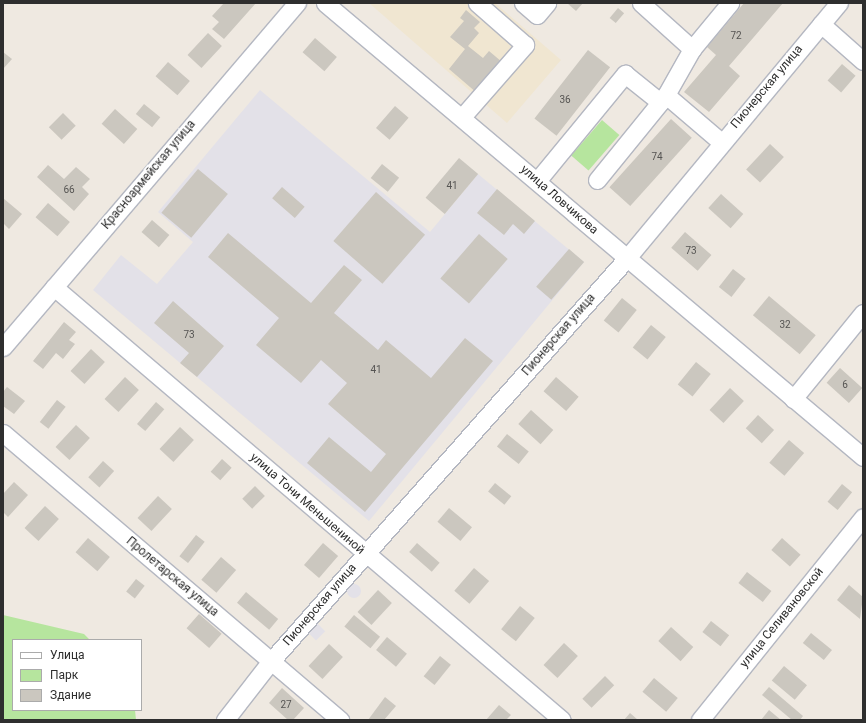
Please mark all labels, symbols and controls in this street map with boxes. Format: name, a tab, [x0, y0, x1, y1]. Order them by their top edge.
house number: 72	[730, 30, 742, 42]
street label: Пионерская улица	[728, 42, 806, 132]
house number: 36	[559, 94, 571, 106]
street label: Красноармейская улица	[99, 117, 199, 233]
house number: 74	[651, 151, 663, 163]
street label: улица Ловчикова	[517, 162, 601, 238]
house number: 41	[446, 180, 458, 192]
house number: 66	[63, 184, 75, 196]
house number: 73	[685, 245, 697, 257]
street label: Пионерская улица	[519, 291, 599, 379]
house number: 32	[779, 319, 791, 331]
house number: 73	[183, 329, 195, 341]
house number: 41	[370, 364, 382, 376]
house number: 6	[842, 379, 848, 391]
street label: улица Тони Меньшениной	[247, 450, 367, 558]
street label: Пролетарская улица	[123, 534, 221, 620]
street label: Пионерская улица	[280, 561, 360, 649]
street label: улица Селивановской	[737, 565, 827, 671]
legend	[12, 639, 142, 711]
text: Улица	[50, 648, 85, 662]
text: Парк	[50, 668, 78, 682]
text: Здание	[50, 688, 91, 702]
house number: 27	[280, 699, 292, 711]

